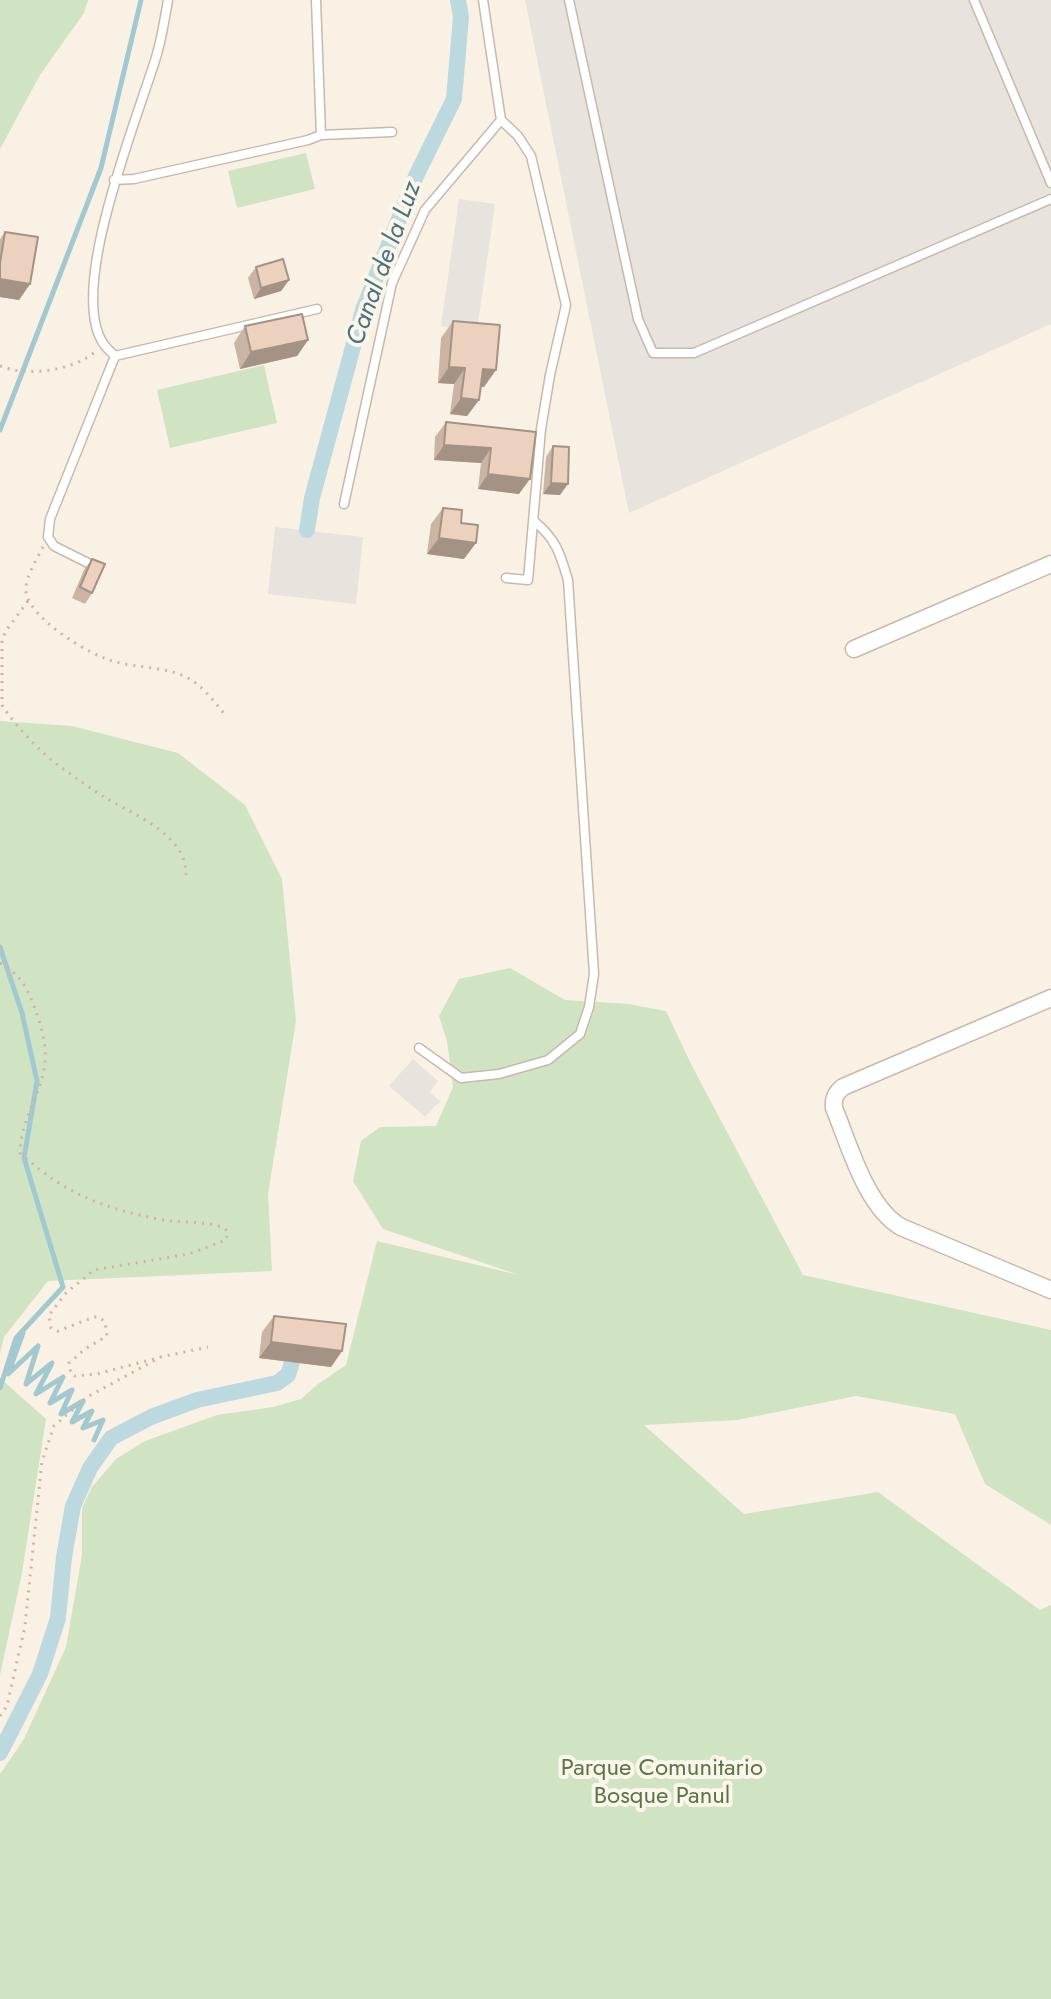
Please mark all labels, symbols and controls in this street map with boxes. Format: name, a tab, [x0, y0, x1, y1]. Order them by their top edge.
water label: Canal de la Luz	[341, 178, 429, 350]
park label: Parque Comunitario Bosque Panul	[561, 1755, 763, 1811]

